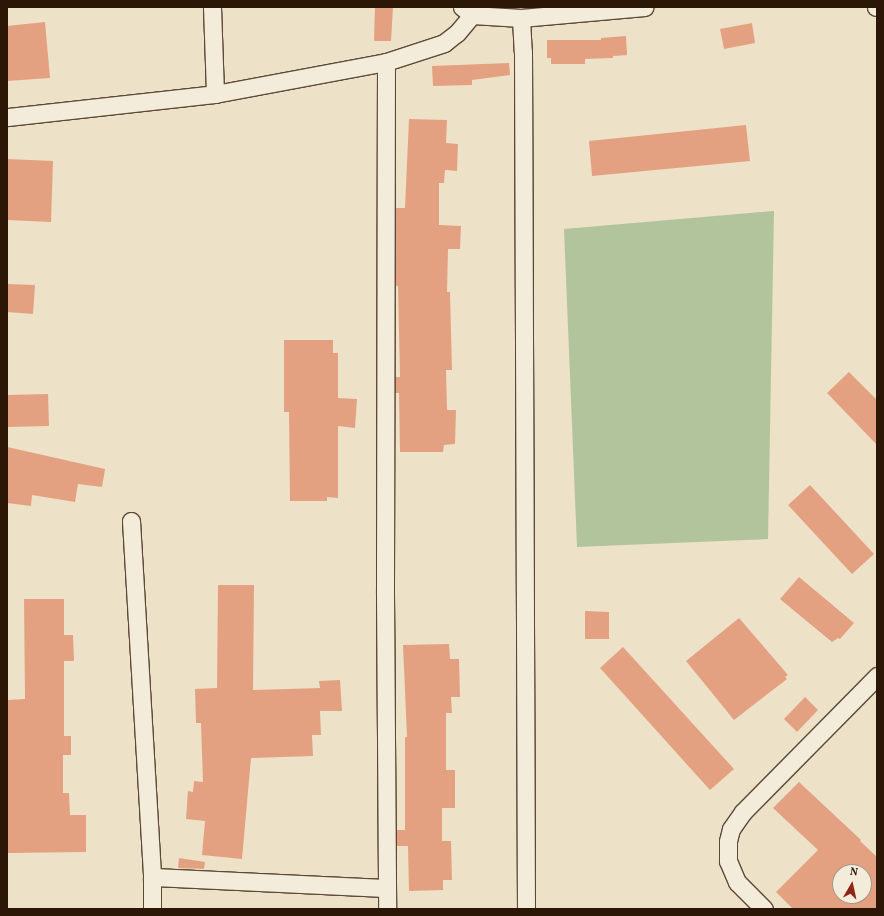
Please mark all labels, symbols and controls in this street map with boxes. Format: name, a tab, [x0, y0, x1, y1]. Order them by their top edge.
north arrow	[832, 864, 872, 904]
text: N	[849, 865, 859, 881]

